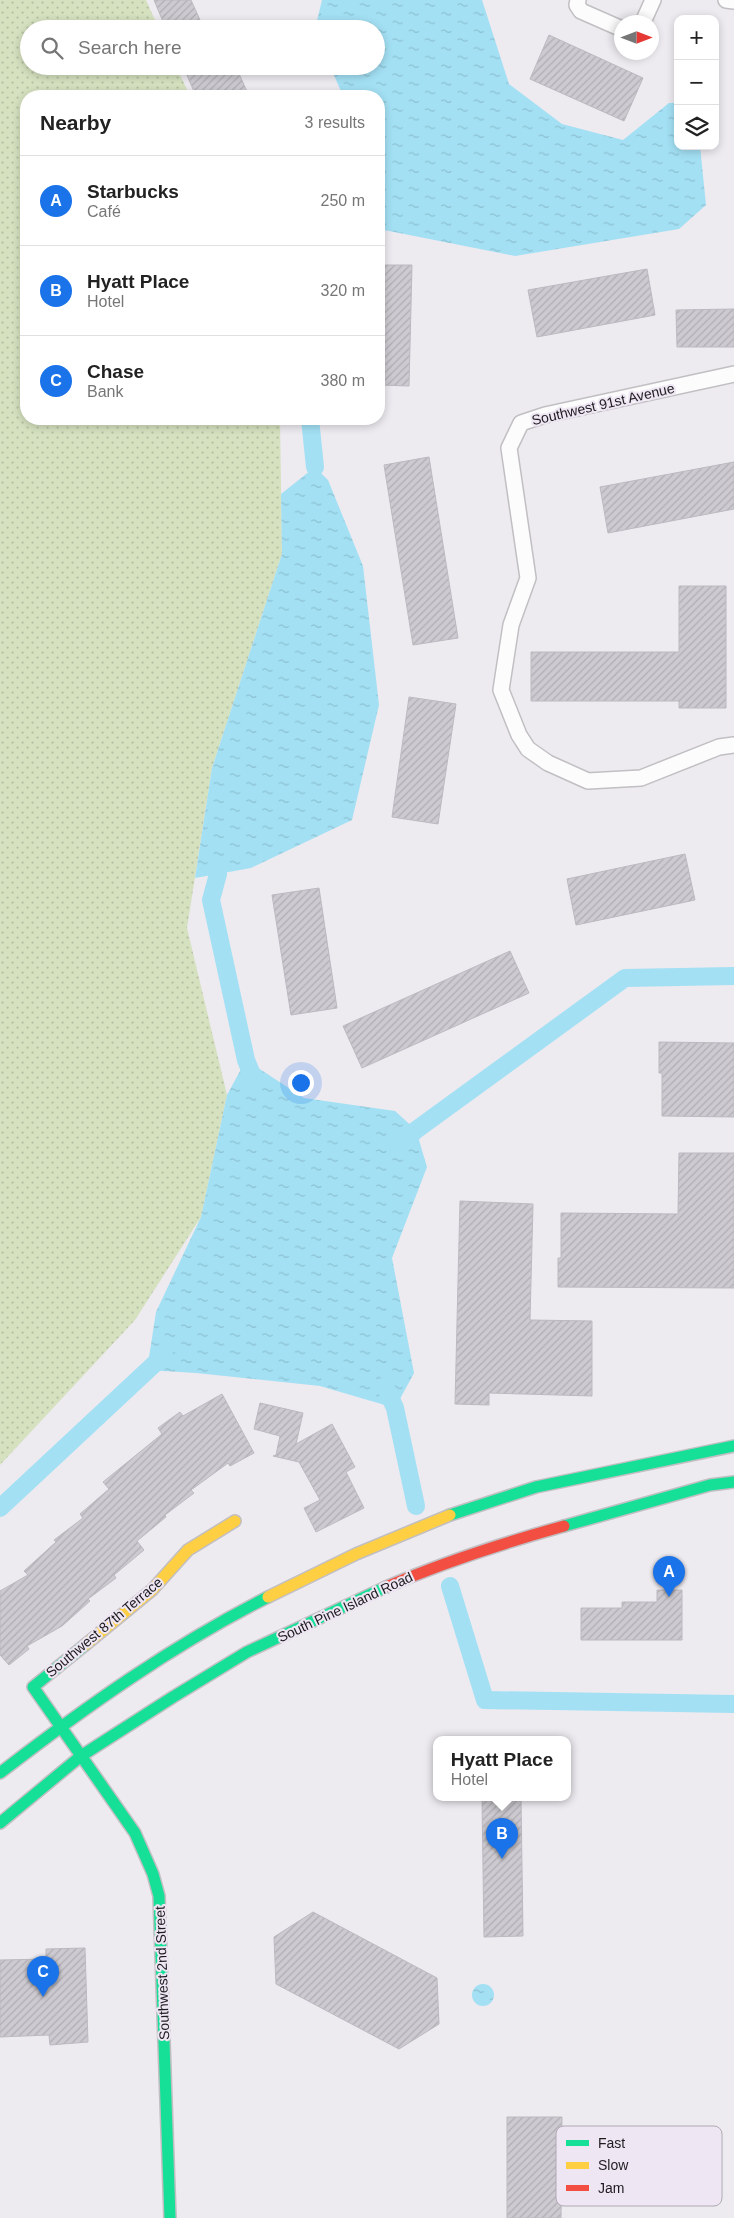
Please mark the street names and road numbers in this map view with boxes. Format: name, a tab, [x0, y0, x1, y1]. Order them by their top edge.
street label: Southwest 91st Avenue	[530, 380, 676, 428]
street label: South Pine Island Road	[275, 1569, 415, 1645]
street label: Southwest 87th Terrace	[43, 1574, 166, 1680]
street label: Southwest 2nd Street	[152, 1906, 172, 2040]

